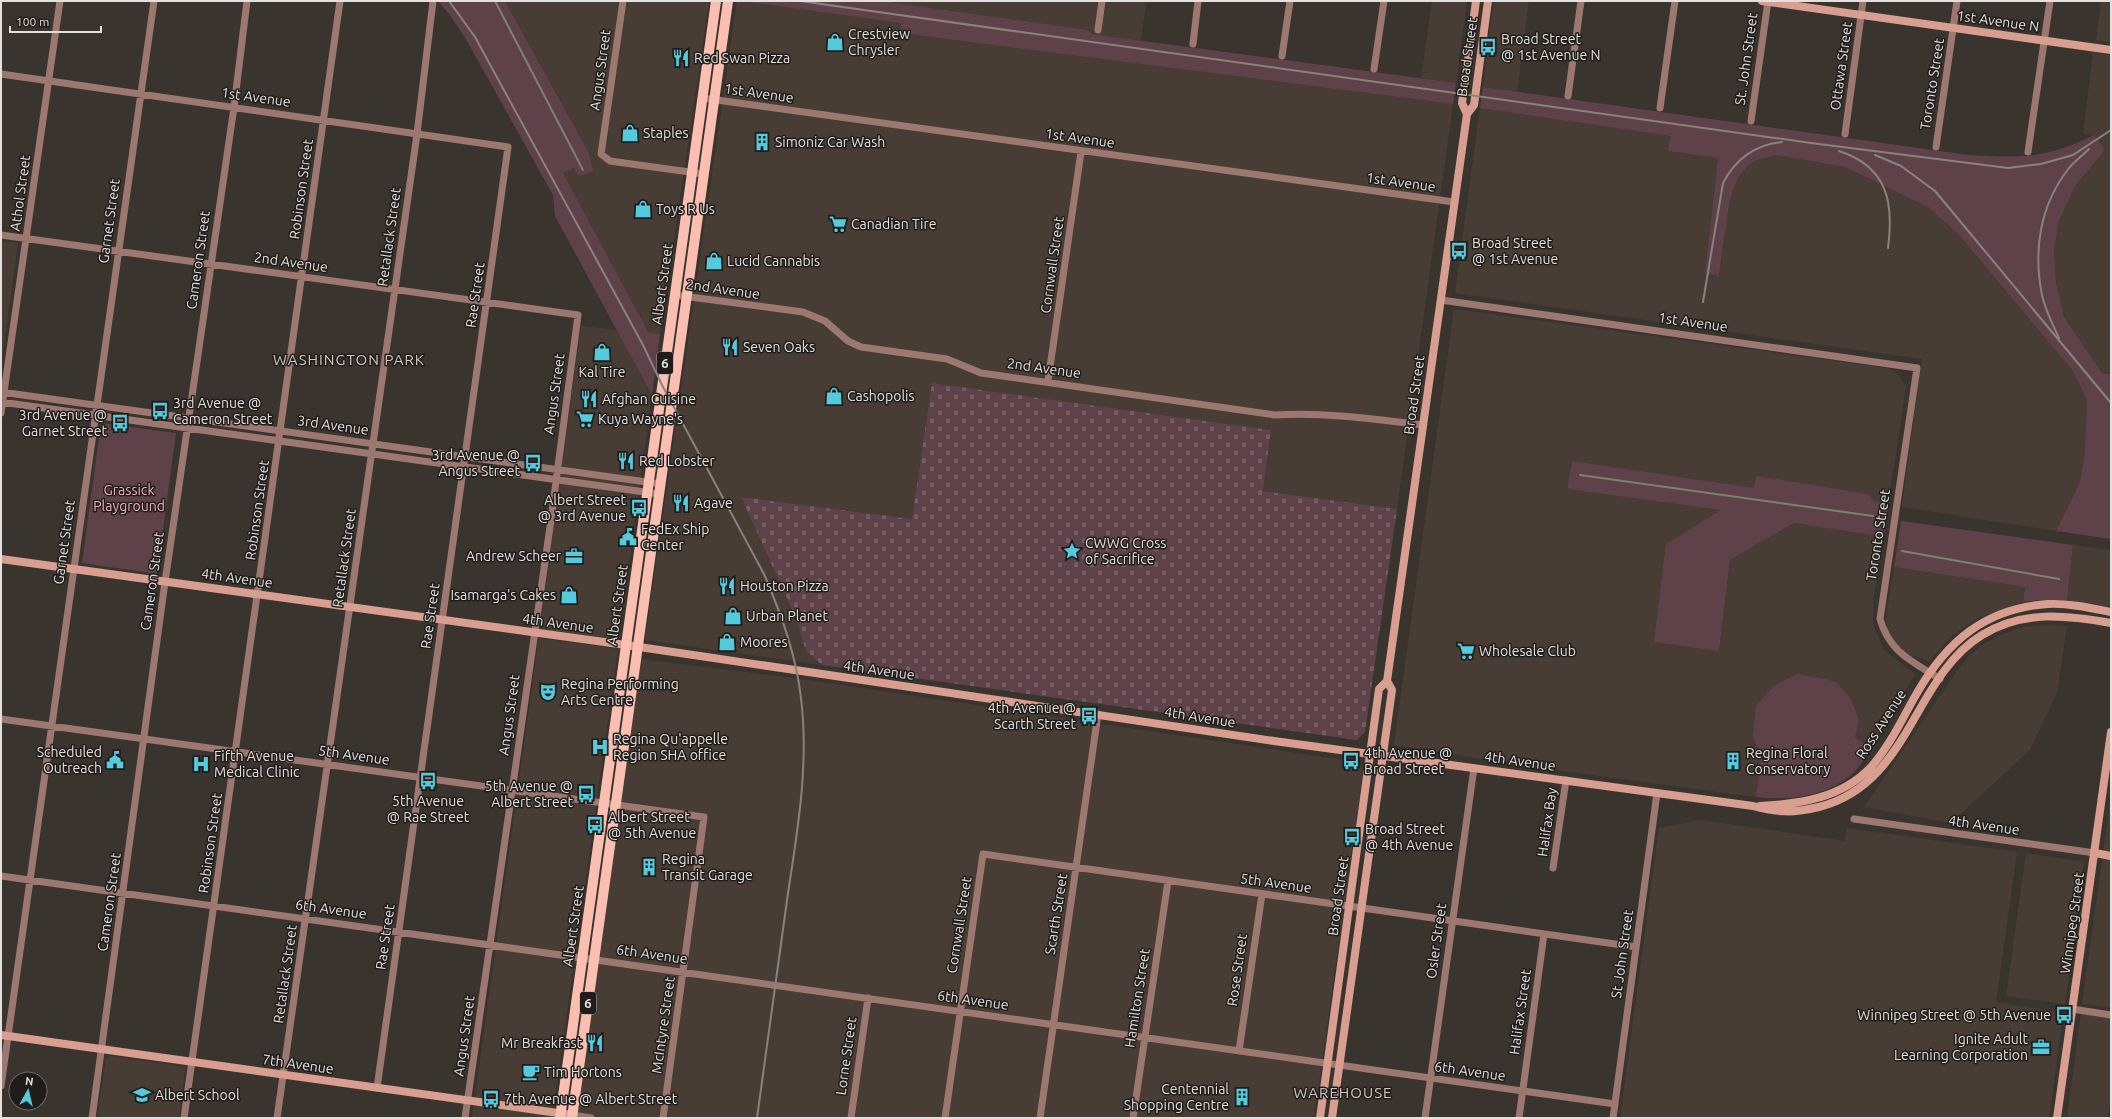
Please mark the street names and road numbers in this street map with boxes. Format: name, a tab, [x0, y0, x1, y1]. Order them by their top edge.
street label: 1st Avenue N	[1956, 7, 2040, 35]
street label: St. John Street	[1732, 11, 1760, 106]
street label: Broad Street	[1454, 16, 1481, 98]
street label: Ottawa Street	[1827, 20, 1855, 111]
street label: Angus Street	[586, 28, 614, 111]
street label: Toronto Street	[1917, 36, 1947, 131]
street label: 1st Avenue	[723, 80, 795, 106]
street label: 1st Avenue	[220, 84, 292, 110]
street label: 1st Avenue	[1044, 125, 1116, 151]
street label: Robinson Street	[286, 137, 316, 240]
street label: Athol Street	[7, 153, 33, 232]
street label: 1st Avenue	[1365, 169, 1437, 195]
street label: Garnet Street	[95, 177, 123, 264]
street label: Retallack Street	[374, 186, 404, 287]
street label: Cameron Street	[183, 209, 213, 310]
street label: Cornwall Street	[1037, 215, 1067, 315]
street label: Albert Street	[648, 242, 676, 326]
street label: 2nd Avenue	[253, 249, 329, 275]
street label: Rae Street	[462, 261, 488, 329]
street label: 2nd Avenue	[685, 276, 761, 302]
street label: 1st Avenue	[1657, 309, 1729, 335]
street label: Angus Street	[540, 352, 568, 435]
road number: 6	[657, 352, 673, 374]
street label: Broad Street	[1401, 354, 1428, 436]
street label: 2nd Avenue	[1006, 355, 1082, 381]
street label: 3rd Avenue	[296, 412, 370, 438]
street label: Robinson Street	[242, 458, 272, 561]
street label: Toronto Street	[1863, 487, 1893, 582]
street label: Garnet Street	[50, 498, 78, 585]
street label: Retallack Street	[329, 507, 359, 608]
street label: Cameron Street	[137, 530, 167, 631]
street label: Albert Street	[603, 563, 631, 647]
street label: 4th Avenue	[200, 565, 274, 591]
street label: Rae Street	[417, 582, 443, 650]
street label: 4th Avenue	[521, 610, 595, 636]
street label: 4th Avenue	[842, 657, 916, 683]
street label: Angus Street	[495, 673, 523, 756]
street label: Ross Avenue	[1853, 686, 1909, 762]
street label: 4th Avenue	[1163, 703, 1237, 731]
street label: 5th Avenue	[317, 742, 391, 768]
street label: 4th Avenue	[1483, 748, 1557, 774]
street label: Halifax Bay	[1534, 786, 1560, 858]
street label: Robinson Street	[195, 791, 225, 894]
street label: 4th Avenue	[1947, 812, 2021, 838]
street label: Cameron Street	[94, 851, 124, 952]
street label: Broad Street	[1325, 855, 1352, 937]
street label: 5th Avenue	[1239, 870, 1313, 896]
street label: Winnipeg Street	[2057, 871, 2087, 975]
street label: Scarth Street	[1042, 872, 1070, 956]
street label: Cornwall Street	[943, 875, 975, 975]
street label: Albert Street	[559, 884, 587, 968]
street label: 6th Avenue	[294, 896, 368, 922]
street label: Osler Street	[1423, 902, 1449, 980]
street label: Rae Street	[372, 903, 398, 971]
street label: St John Street	[1608, 908, 1636, 999]
street label: Retallack Street	[270, 923, 300, 1024]
street label: Rose Street	[1224, 932, 1250, 1007]
street label: 6th Avenue	[615, 941, 689, 967]
street label: Hamilton Street	[1121, 947, 1153, 1049]
street label: Halifax Street	[1506, 968, 1534, 1056]
street label: McIntyre Street	[648, 975, 678, 1075]
street label: 6th Avenue	[936, 987, 1010, 1013]
road number: 6	[580, 992, 596, 1014]
street label: Angus Street	[450, 994, 478, 1077]
street label: Lorne Street	[833, 1015, 859, 1096]
street label: 7th Avenue	[261, 1051, 335, 1077]
street label: 6th Avenue	[1433, 1058, 1507, 1084]

